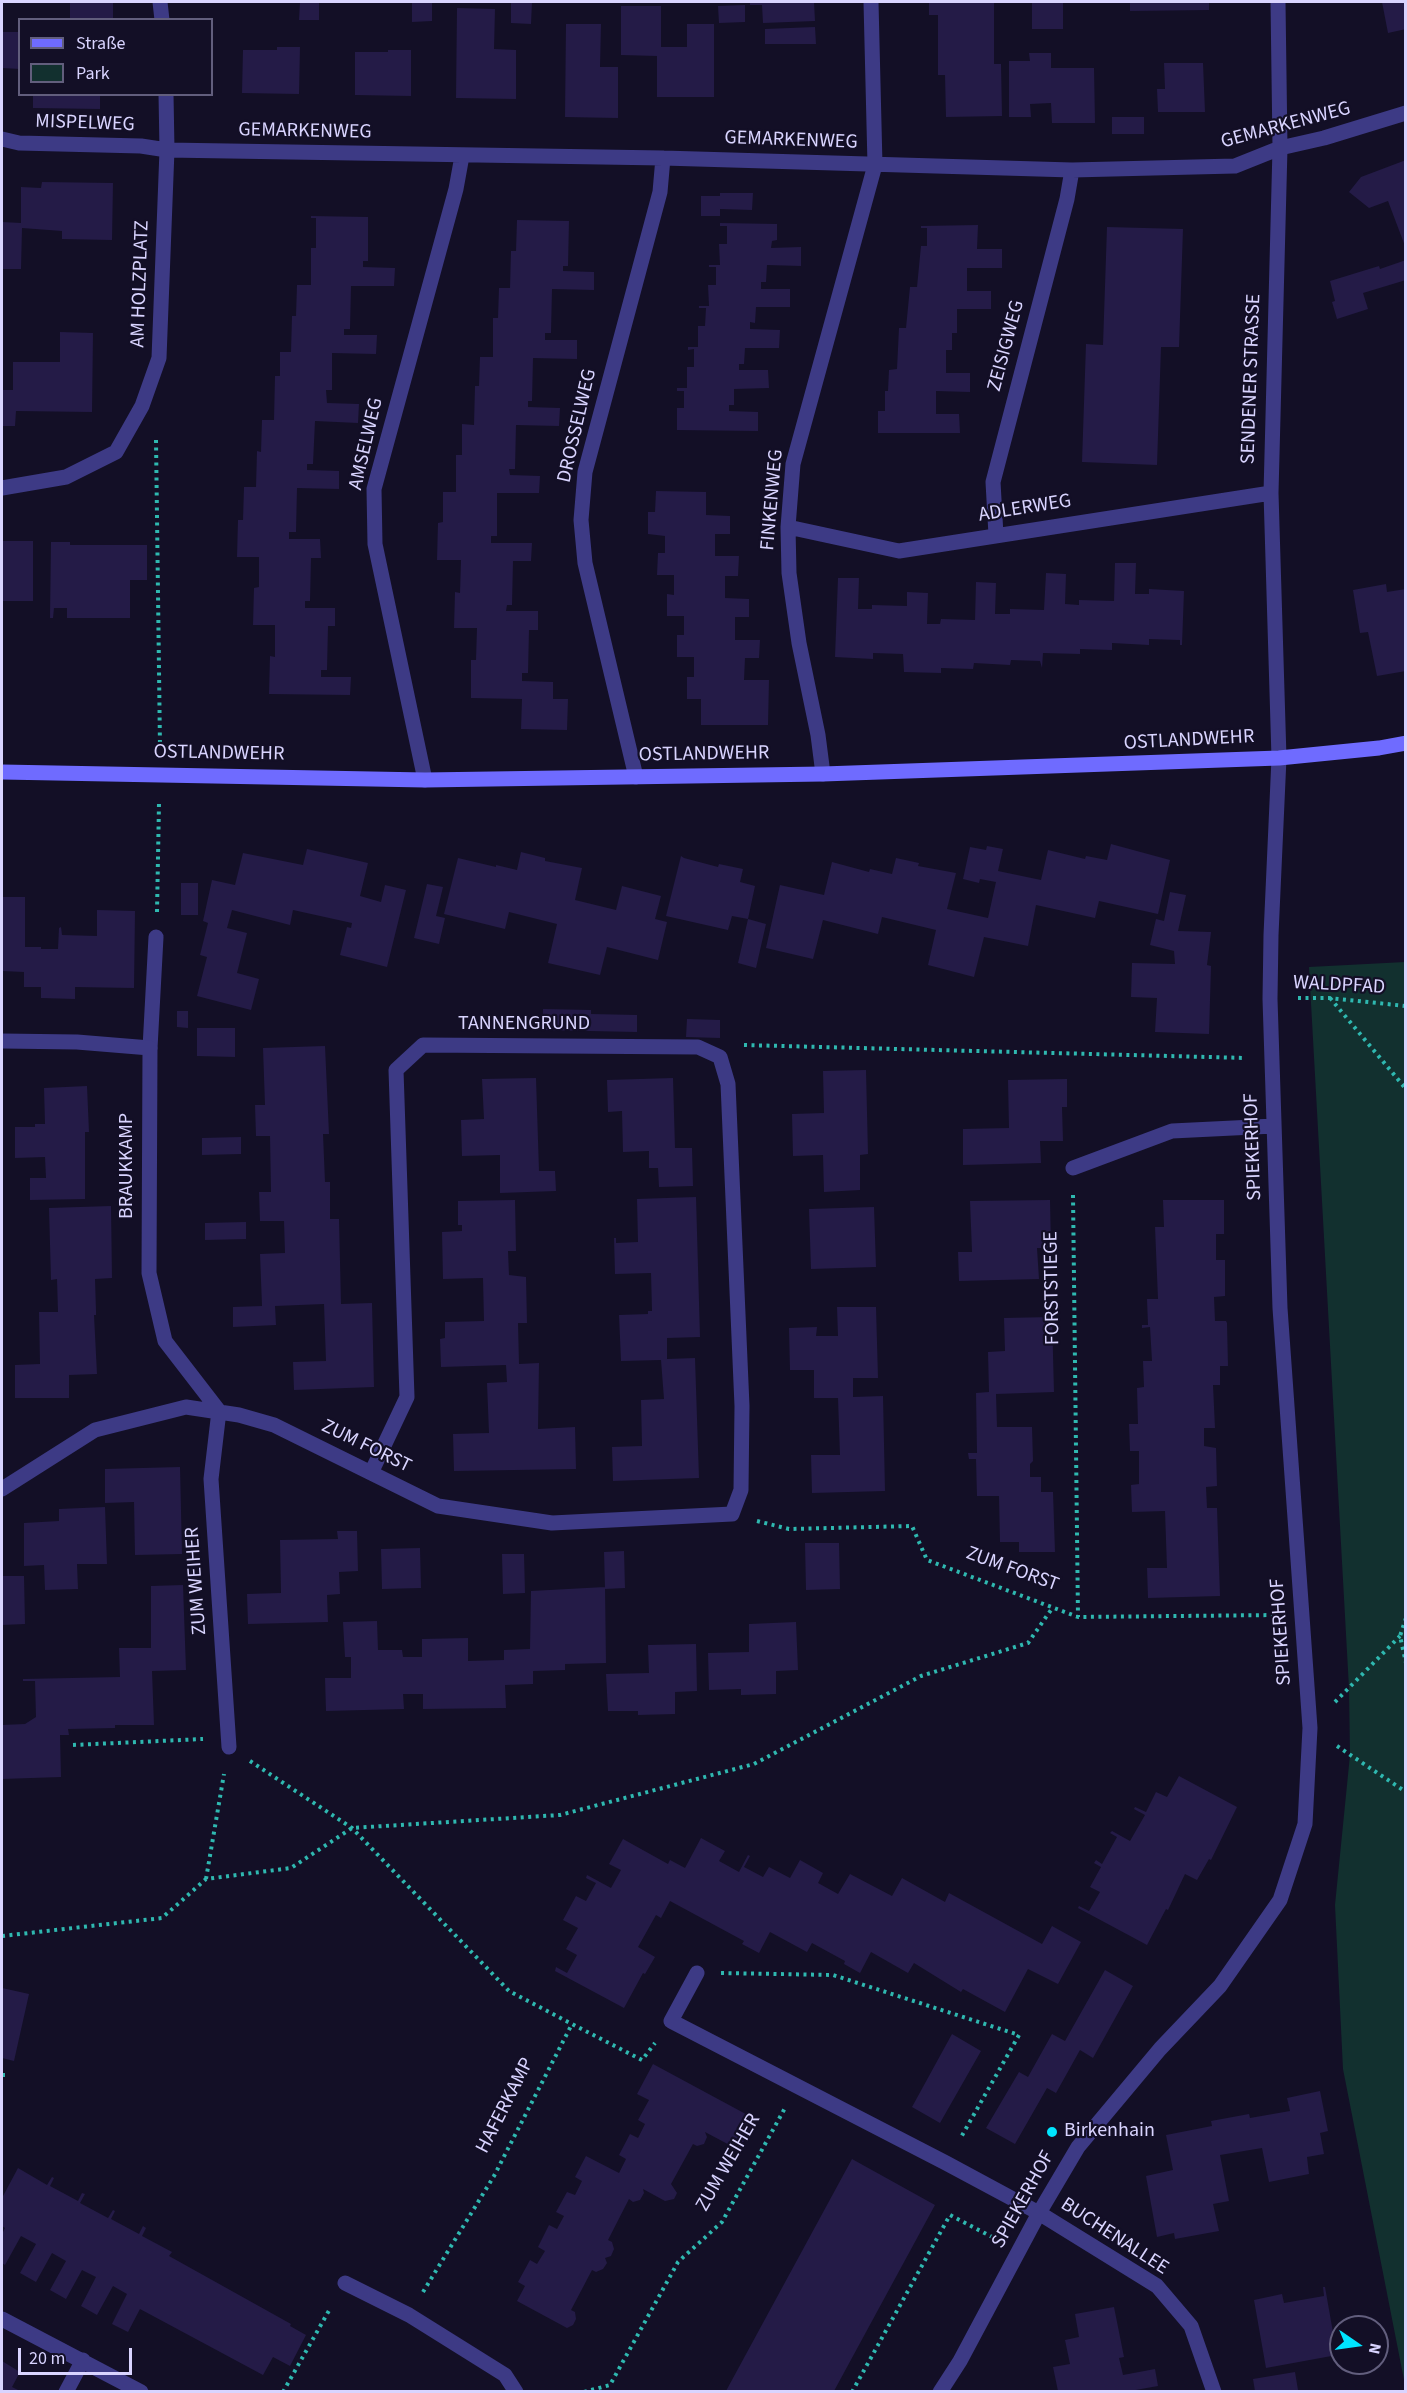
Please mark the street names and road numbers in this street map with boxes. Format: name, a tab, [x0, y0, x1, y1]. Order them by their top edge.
street label: GEMARKENWEG	[1219, 97, 1353, 155]
street label: MISPELWEG	[35, 110, 135, 138]
street label: GEMARKENWEG	[238, 119, 372, 145]
street label: GEMARKENWEG	[724, 127, 858, 155]
street label: AM HOLZPLATZ	[127, 220, 155, 348]
street label: SENDENER STRASSE	[1237, 293, 1267, 465]
street label: ZEISIGWEG	[983, 298, 1031, 394]
street label: DROSSELWEG	[553, 367, 603, 485]
street label: AMSELWEG	[345, 396, 389, 492]
street label: FINKENWEG	[757, 448, 789, 552]
street label: ADLERWEG	[977, 490, 1073, 528]
street label: OSTLANDWEHR	[1123, 726, 1255, 756]
street label: OSTLANDWEHR	[153, 741, 285, 767]
street label: OSTLANDWEHR	[638, 742, 770, 768]
street label: WALDPFAD	[1292, 972, 1386, 1000]
street label: TANNENGRUND	[458, 1013, 590, 1037]
street label: SPIEKERHOF	[1240, 1093, 1268, 1201]
street label: BRAUKKAMP	[116, 1113, 140, 1219]
street label: FORSTSTIEGE	[1040, 1231, 1066, 1345]
street label: ZUM FORST	[317, 1415, 415, 1479]
street label: ZUM WEIHER	[181, 1526, 213, 1636]
street label: ZUM FORST	[962, 1542, 1062, 1598]
street label: SPIEKERHOF	[1266, 1578, 1298, 1686]
street label: HAFERKAMP	[472, 2054, 540, 2158]
street label: ZUM WEIHER	[691, 2110, 767, 2216]
street label: SPIEKERHOF	[987, 2147, 1061, 2253]
street label: BUCHENALLEE	[1055, 2193, 1173, 2281]

